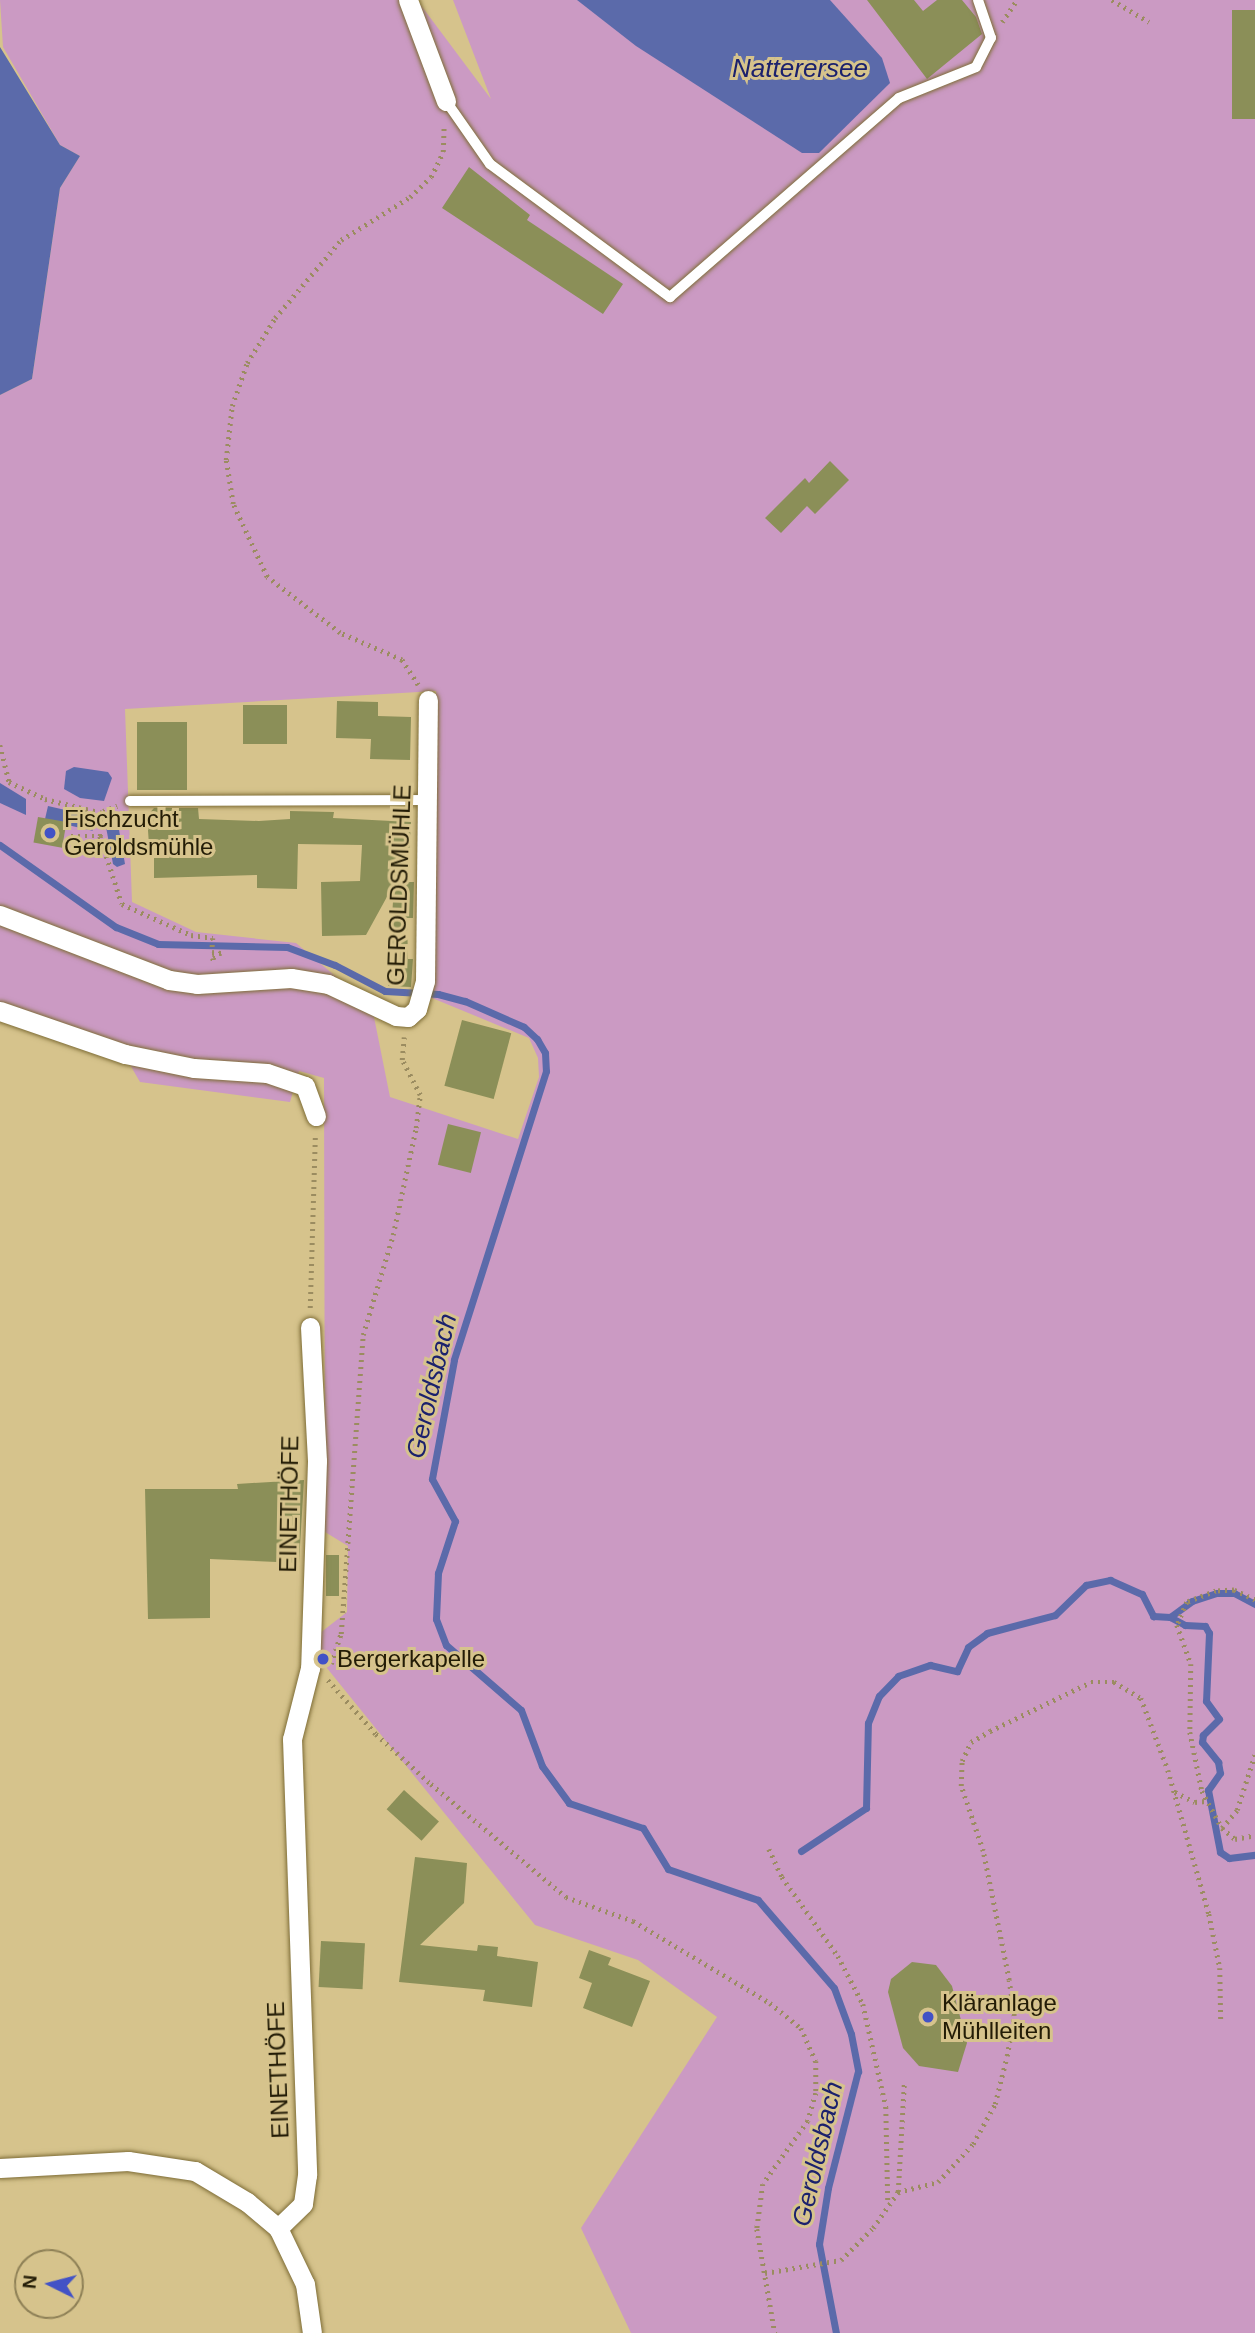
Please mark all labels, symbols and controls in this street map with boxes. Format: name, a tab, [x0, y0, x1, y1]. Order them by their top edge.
water label: Natterersee	[732, 53, 868, 85]
street label: GEROLDSMÜHLE	[381, 784, 417, 986]
place label: Fischzucht Geroldsmühle	[64, 805, 213, 861]
marker: Fischzucht Geroldsmühle	[42, 825, 58, 841]
water label: Geroldsbach	[400, 1311, 464, 1461]
street label: EINETHÖFE	[273, 1435, 305, 1573]
place label: Bergerkapelle	[337, 1645, 485, 1673]
marker: Bergerkapelle	[315, 1651, 331, 1667]
place label: Kläranlage Mühlleiten	[942, 1989, 1057, 2045]
street label: EINETHÖFE	[261, 2001, 295, 2139]
marker: Kläranlage Mühlleiten	[920, 2009, 936, 2025]
water label: Geroldsbach	[786, 2079, 850, 2229]
north arrow	[14, 2249, 84, 2319]
text: N	[18, 2274, 41, 2290]

